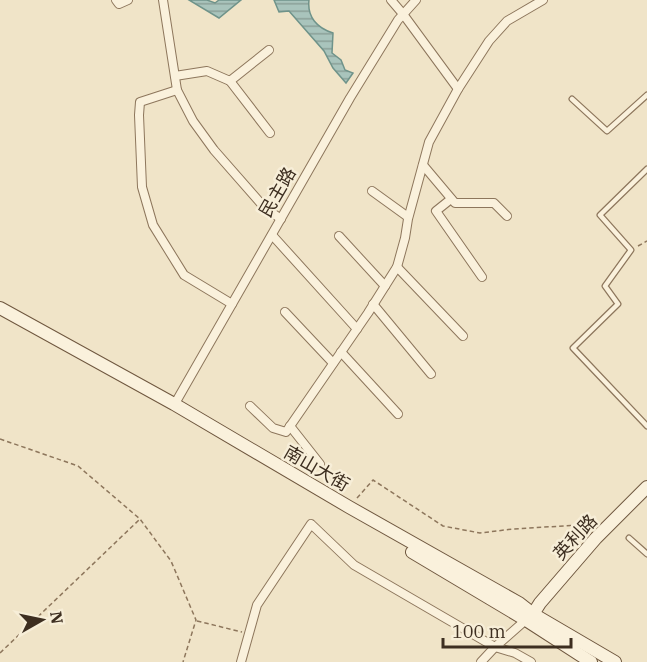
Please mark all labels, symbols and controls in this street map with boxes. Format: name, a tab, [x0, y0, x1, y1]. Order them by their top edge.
street label: 民主路	[254, 163, 300, 221]
street label: 南山大街	[280, 440, 354, 496]
street label: 英利路	[548, 509, 602, 565]
north arrow	[12, 590, 72, 650]
text: N	[46, 610, 68, 625]
scale bar	[443, 611, 570, 649]
text: 100 m	[452, 620, 506, 643]

